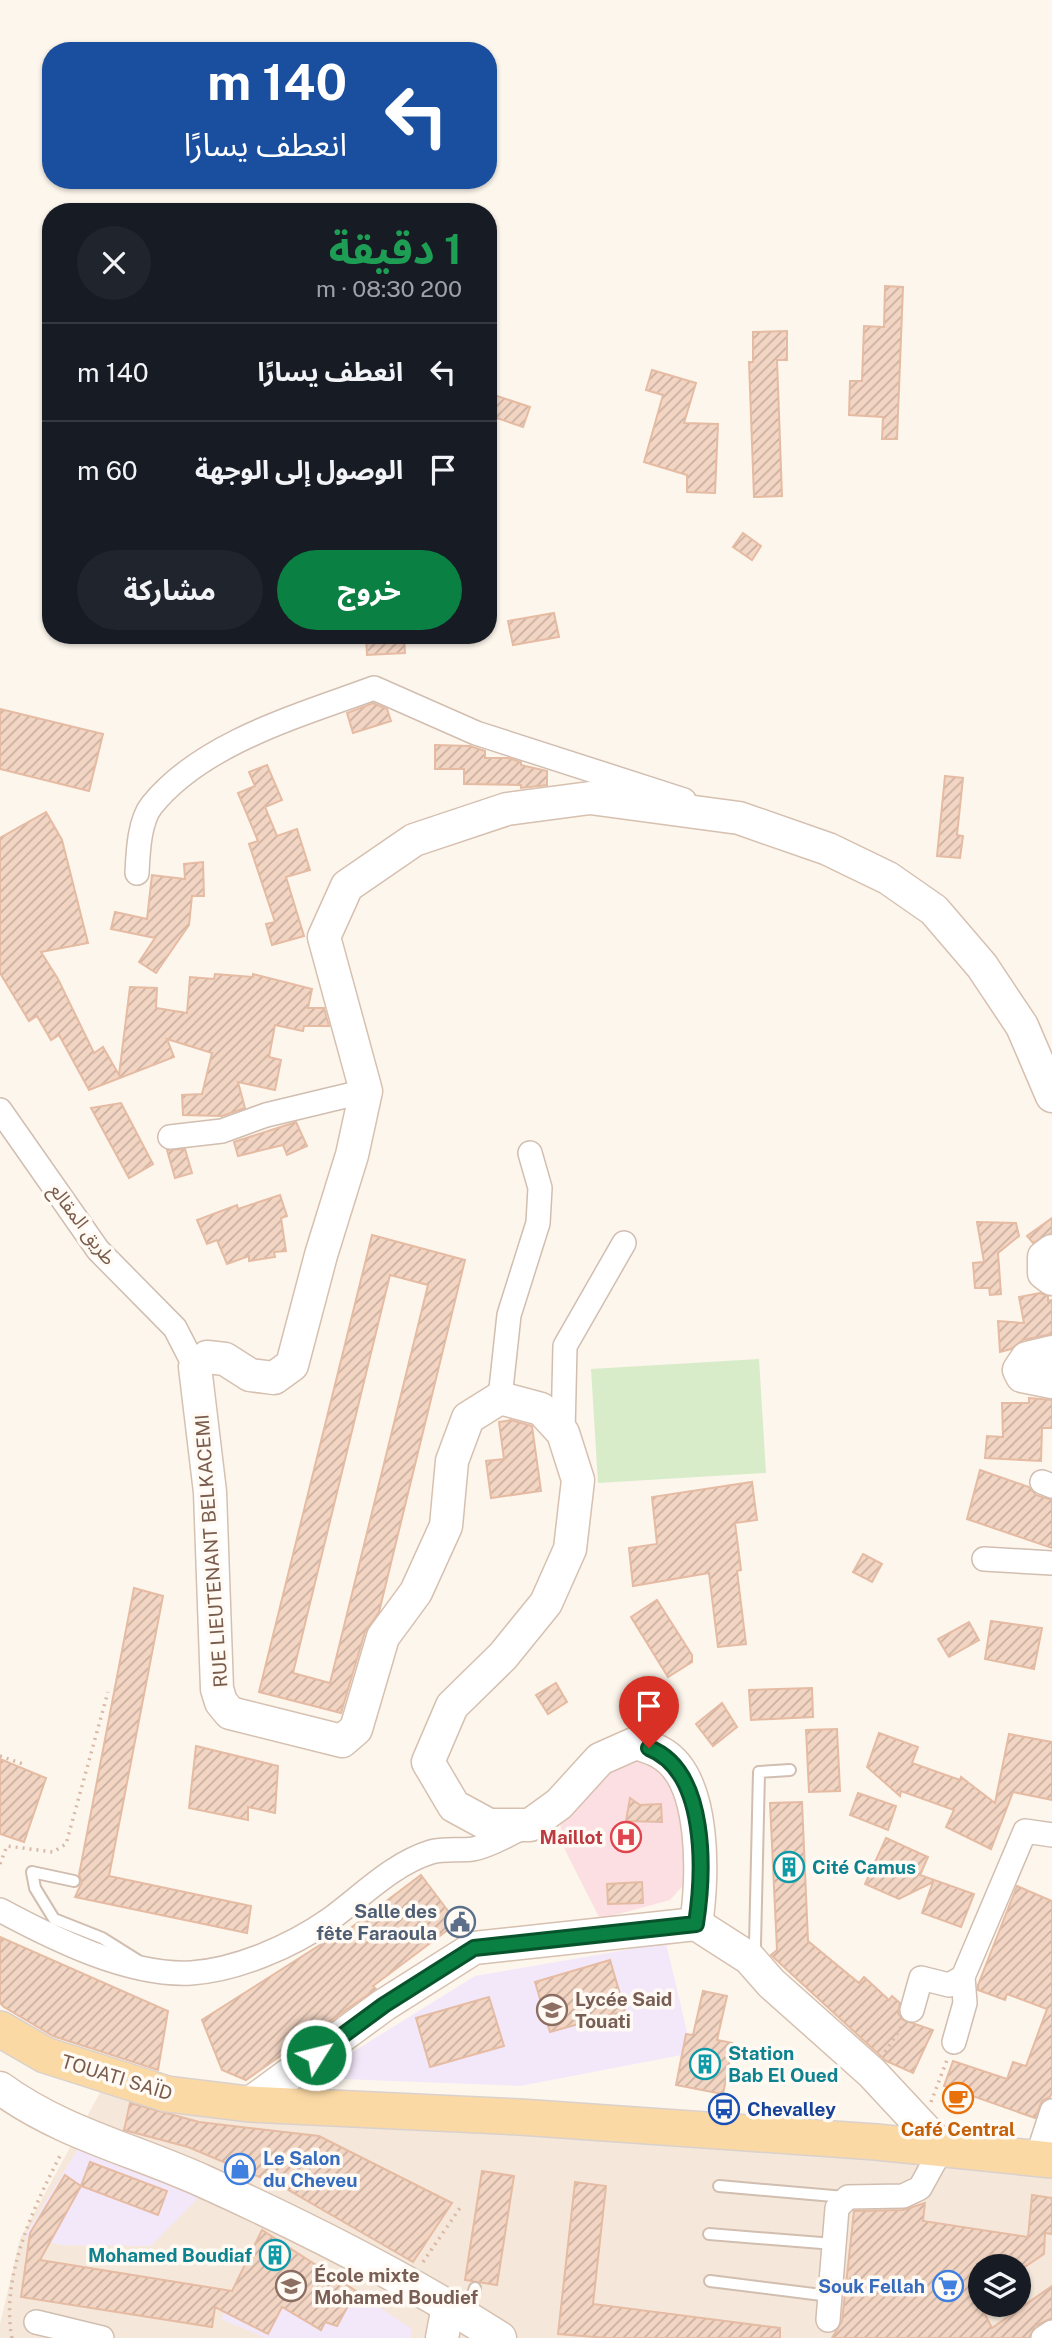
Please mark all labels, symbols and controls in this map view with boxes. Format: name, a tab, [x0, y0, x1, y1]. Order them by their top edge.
text: 140 m	[207, 53, 347, 111]
icon: left	[371, 70, 462, 161]
text: انعطف يسارًا	[184, 126, 347, 163]
text: 1 دقيقة	[329, 224, 462, 273]
button: close	[77, 226, 151, 300]
text: 200 m · 08:30	[316, 275, 462, 302]
icon: left	[424, 353, 462, 391]
text: انعطف يسارًا	[257, 356, 403, 387]
text: 140 m	[77, 357, 149, 388]
icon: arrive	[424, 451, 462, 489]
text: الوصول إلى الوجهة	[195, 454, 403, 485]
text: 60 m	[77, 455, 138, 486]
button: مشاركة	[77, 550, 263, 630]
button: خروج	[277, 550, 462, 630]
street label: طريق المقالع	[42, 1179, 121, 1271]
street label: RUE LIEUTENANT BELKACEMI	[190, 1414, 232, 1688]
pin	[619, 1676, 679, 1748]
icon: arrive	[630, 1687, 668, 1725]
hospital icon: Maillot	[609, 1820, 643, 1854]
place label: Maillot	[540, 1826, 603, 1848]
building icon: Cité Camus	[772, 1850, 806, 1884]
place label: Cité Camus	[812, 1856, 916, 1878]
place label: Salle des fête Faraoula	[316, 1900, 437, 1944]
public building icon: Salle des fête Faraoula	[443, 1905, 477, 1939]
place label: Lycée Said Touati	[575, 1988, 672, 2032]
school or university icon: Lycée Said Touati	[535, 1993, 569, 2027]
position arrow	[279, 2018, 353, 2092]
place label: Station Bab El Oued	[728, 2042, 838, 2086]
building icon: Station Bab El Oued	[688, 2047, 722, 2081]
street label: TOUATI SAÏD	[59, 2050, 175, 2104]
cafe icon: Café Central	[941, 2081, 975, 2115]
bus stop icon: Chevalley	[707, 2092, 741, 2126]
place label: Chevalley	[747, 2098, 836, 2120]
place label: Café Central	[901, 2118, 1015, 2140]
place label: Le Salon du Cheveu	[263, 2147, 358, 2191]
shop icon: Le Salon du Cheveu	[223, 2152, 257, 2186]
building icon: Mohamed Boudiaf	[258, 2238, 292, 2272]
place label: Mohamed Boudiaf	[88, 2244, 252, 2266]
map controls	[968, 2254, 1031, 2317]
button: layers	[968, 2254, 1031, 2317]
place label: École mixte Mohamed Boudief	[314, 2264, 479, 2308]
school or university icon: École mixte Mohamed Boudief	[274, 2269, 308, 2303]
supermarket icon: Souk Fellah	[931, 2269, 965, 2303]
place label: Souk Fellah	[818, 2275, 925, 2297]

